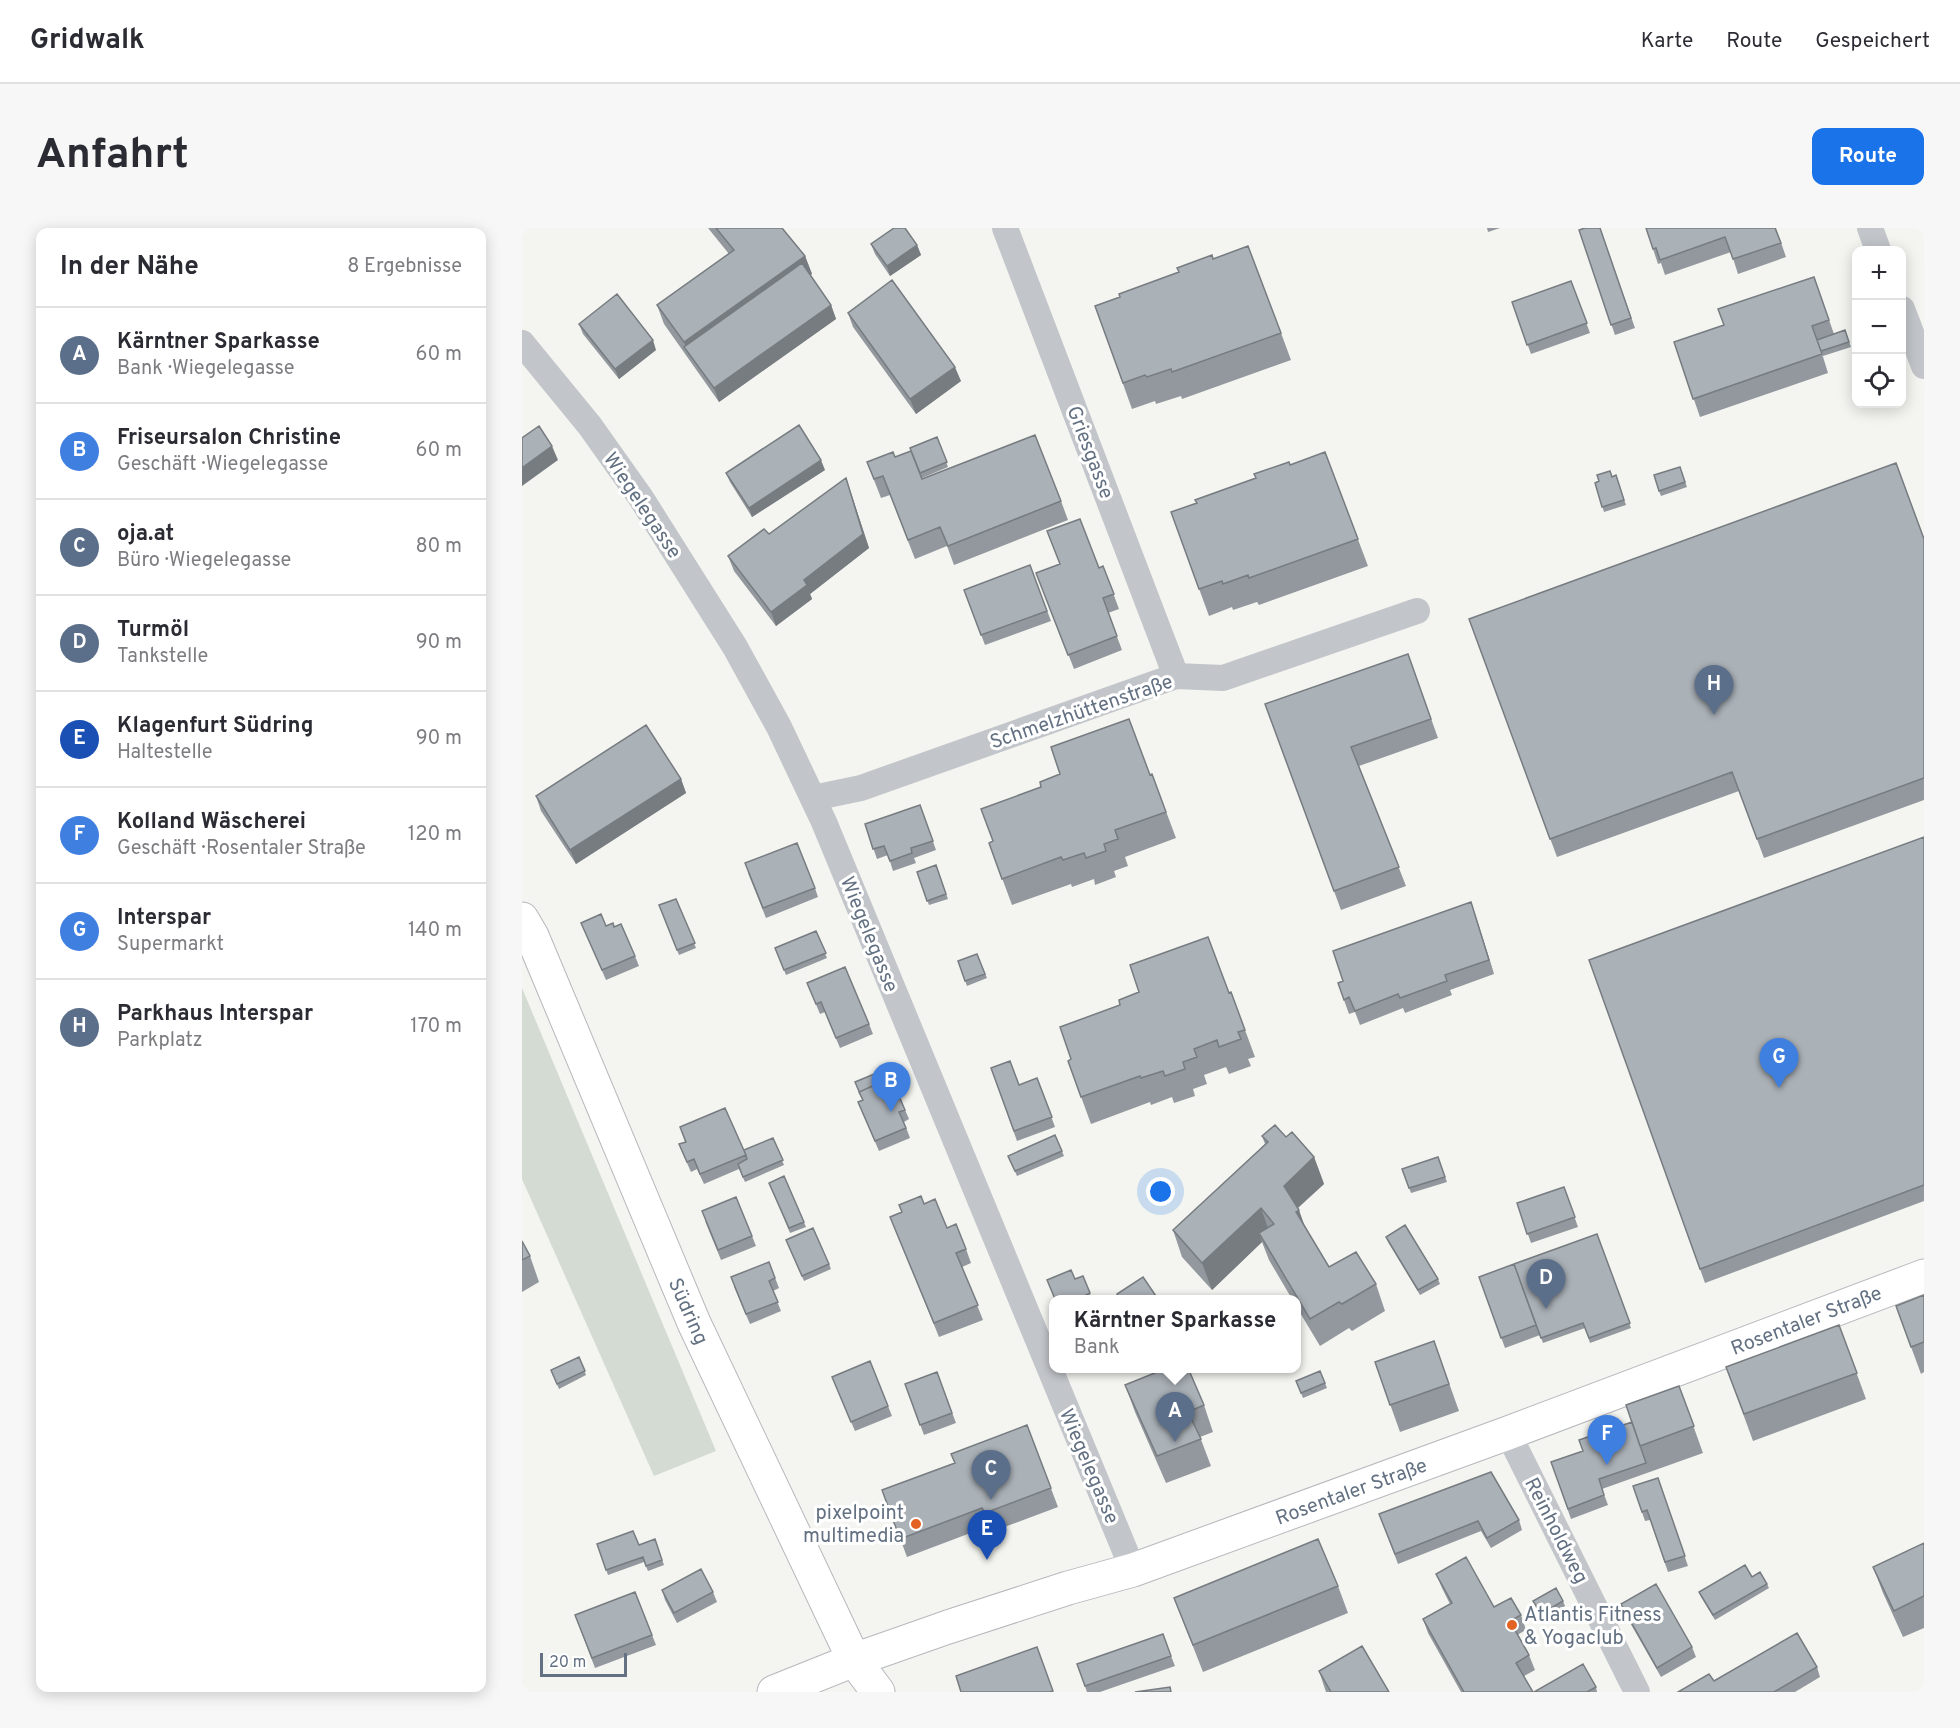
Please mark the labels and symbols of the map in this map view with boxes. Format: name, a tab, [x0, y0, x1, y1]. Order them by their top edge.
street label: Griesgasse	[1060, 403, 1119, 503]
street label: Wiegelegasse	[596, 448, 686, 564]
pin: H	[1694, 666, 1734, 715]
street label: Schmelzhüttenstraße	[987, 669, 1176, 756]
street label: Wiegelegasse	[833, 873, 903, 996]
pin: G	[1760, 1038, 1798, 1088]
pin: B	[872, 1062, 910, 1112]
your location	[1146, 1177, 1175, 1206]
pin: D	[1526, 1260, 1566, 1309]
street label: Südring	[661, 1275, 713, 1349]
street label: Rosentaler Straße	[1728, 1281, 1886, 1363]
pin: A	[1156, 1392, 1194, 1442]
street label: Wiegelegasse	[1052, 1405, 1124, 1528]
pin: F	[1588, 1416, 1626, 1465]
pin: C	[972, 1450, 1010, 1500]
street label: Rosentaler Straße	[1272, 1453, 1431, 1532]
street label: Reinholdweg	[1517, 1474, 1593, 1588]
place label: pixelpoint multimedia	[803, 1501, 904, 1550]
pin: E	[968, 1510, 1006, 1560]
marker: pixelpoint multimedia	[909, 1517, 923, 1531]
place label: Atlantis Fitness & Yogaclub	[1524, 1603, 1662, 1652]
marker: Atlantis Fitness & Yogaclub	[1505, 1618, 1519, 1632]
scale bar	[540, 1650, 627, 1678]

